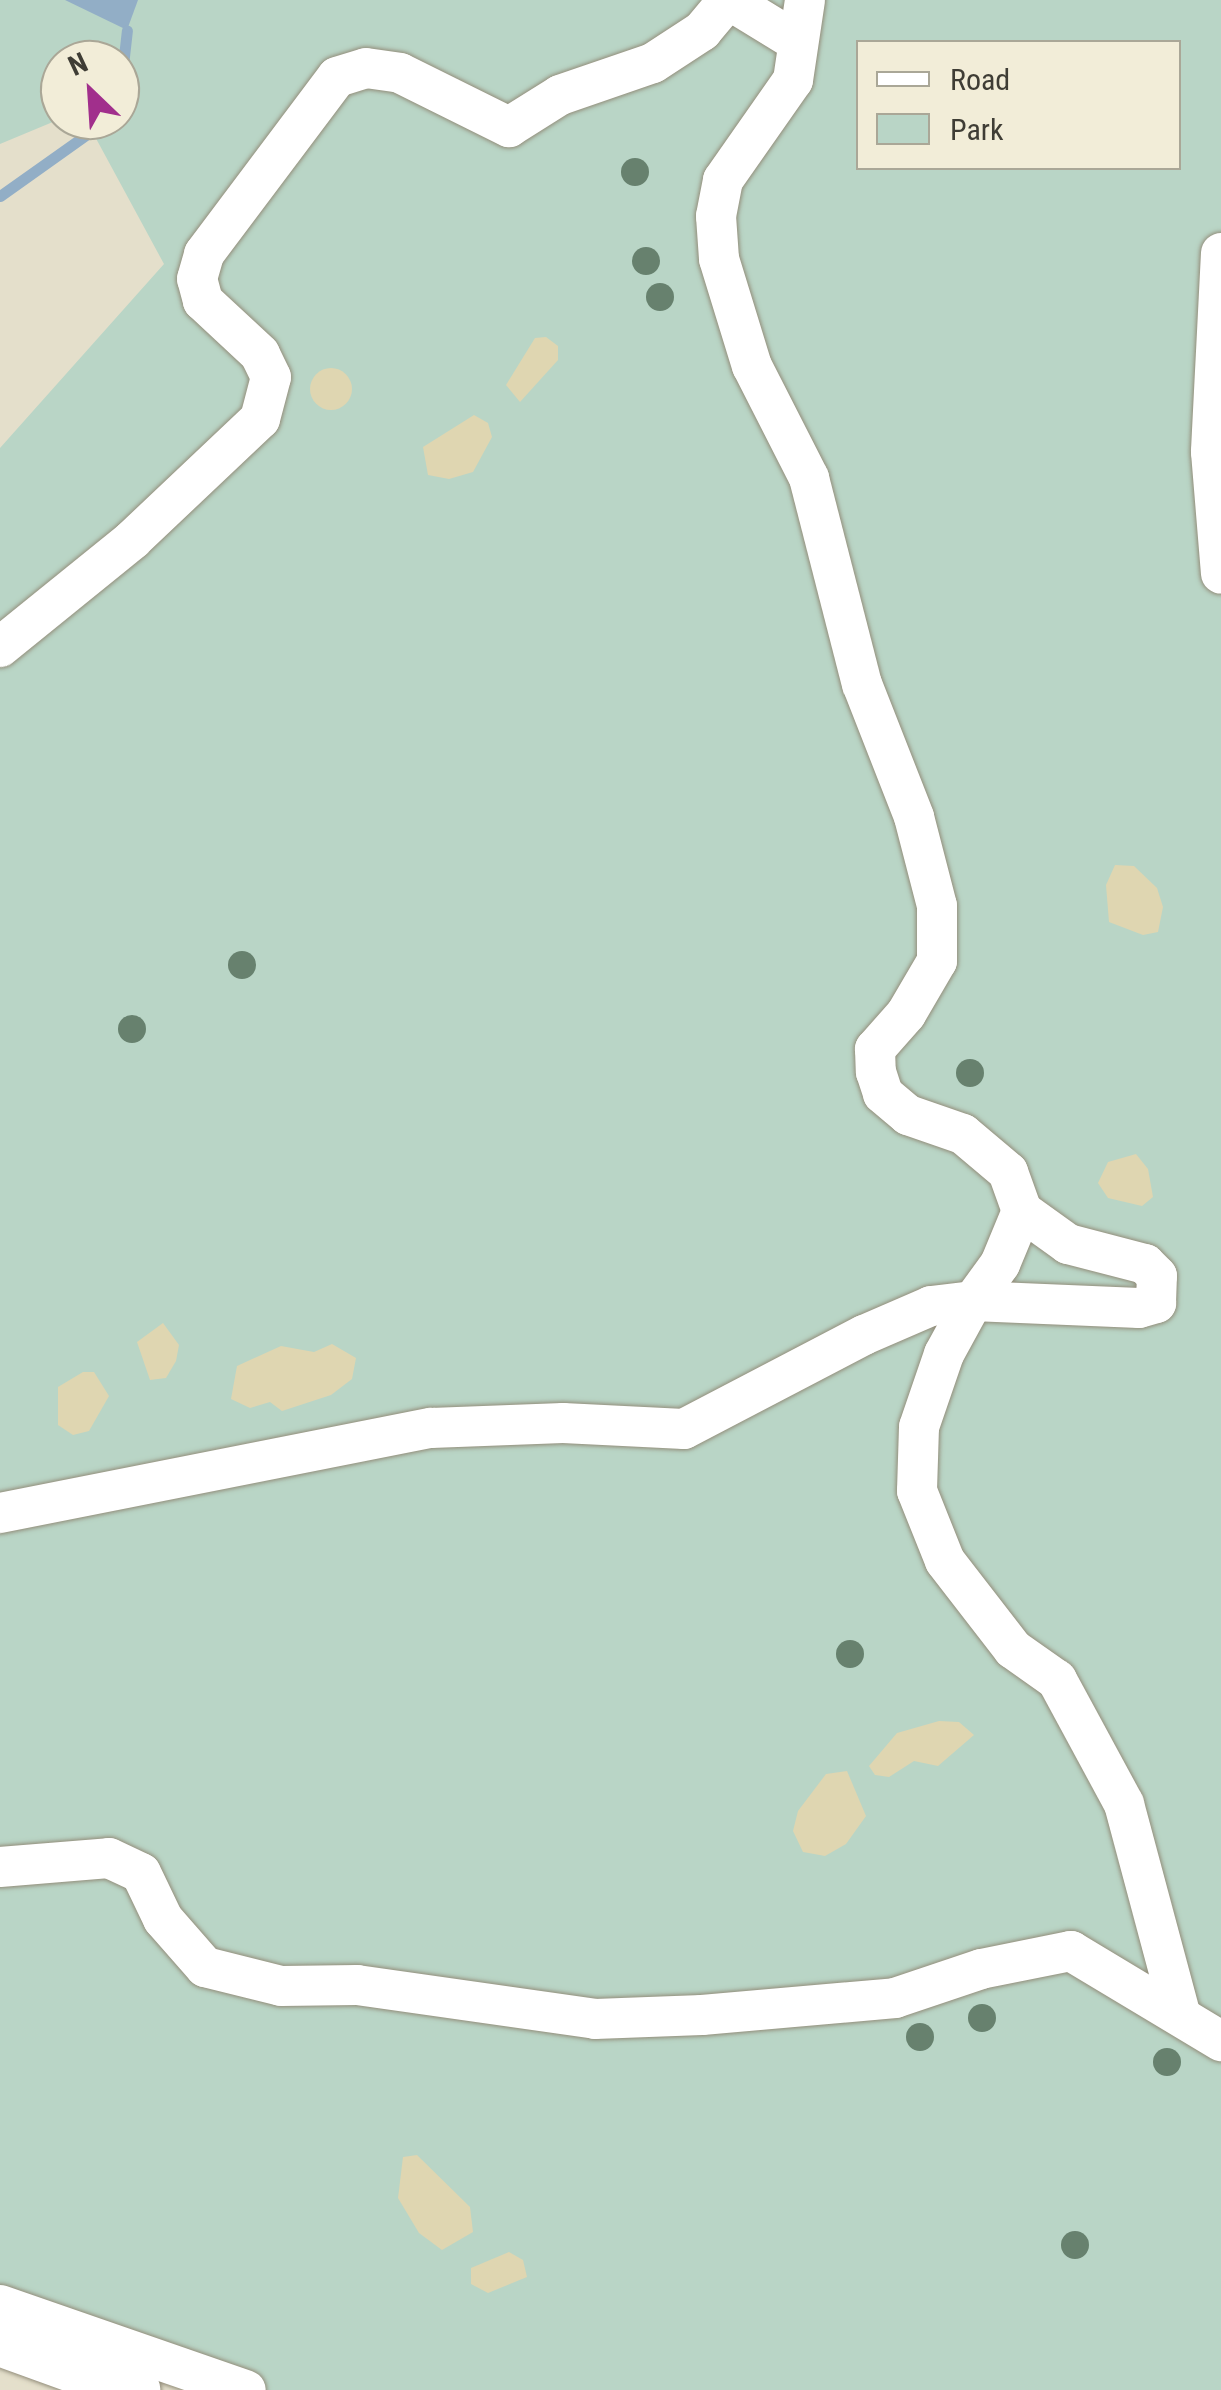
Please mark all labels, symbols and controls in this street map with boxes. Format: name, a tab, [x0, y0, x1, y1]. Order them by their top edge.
north arrow	[40, 40, 140, 140]
legend	[856, 40, 1181, 170]
text: N	[63, 46, 93, 83]
text: Road	[950, 62, 1010, 97]
text: Park	[950, 112, 1004, 147]

